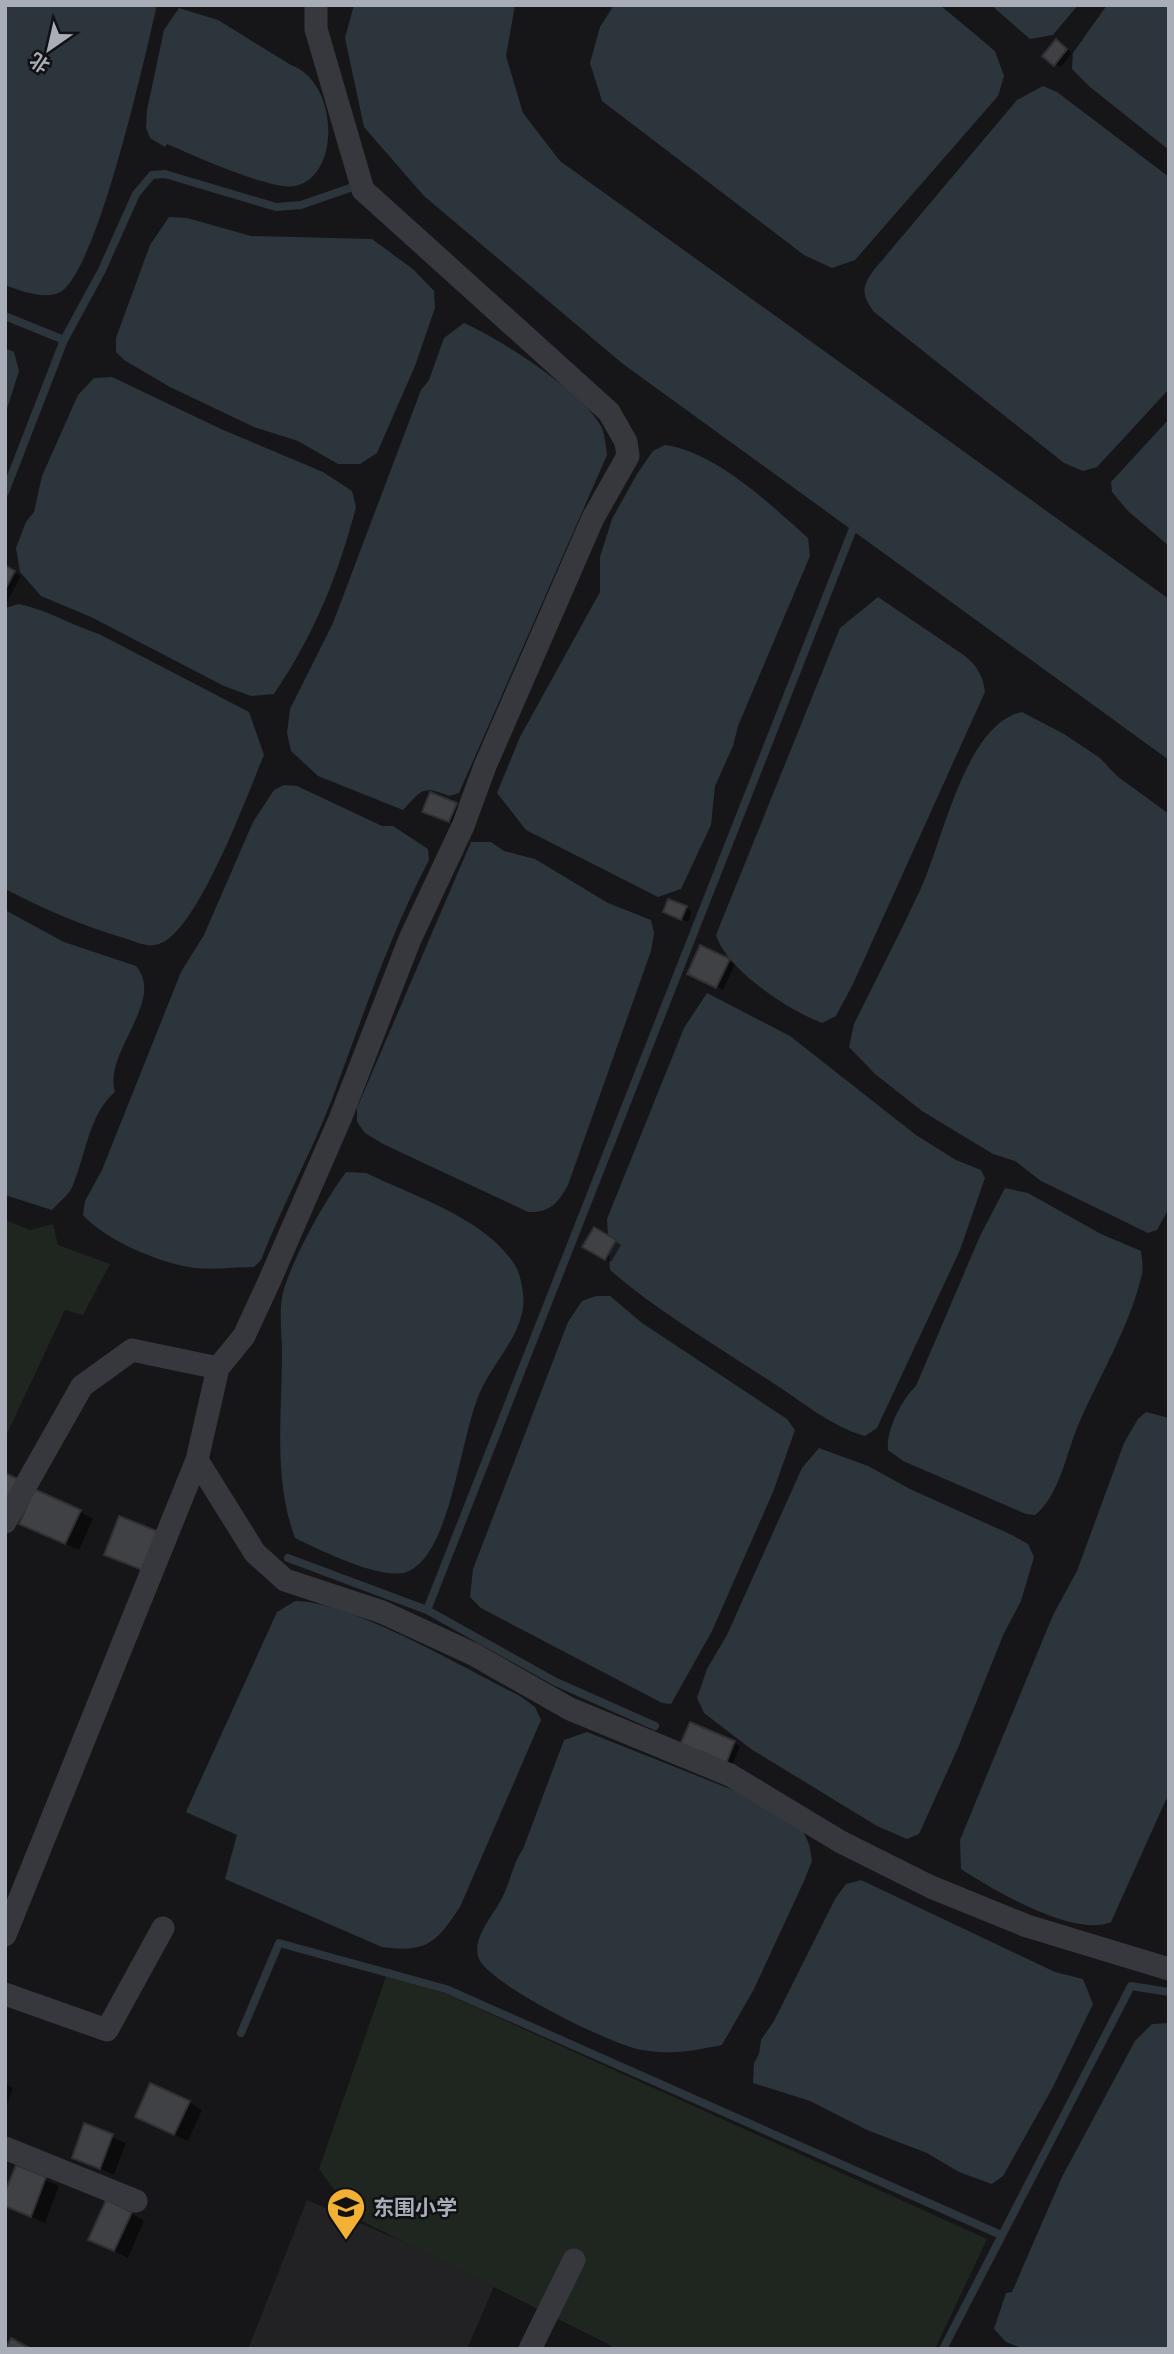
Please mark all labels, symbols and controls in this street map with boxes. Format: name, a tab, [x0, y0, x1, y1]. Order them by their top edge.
north arrow	[14, 14, 84, 84]
text: 北	[25, 48, 54, 78]
school or university icon: 东围小学	[325, 2186, 367, 2241]
place label: 东围小学	[373, 2195, 457, 2220]

